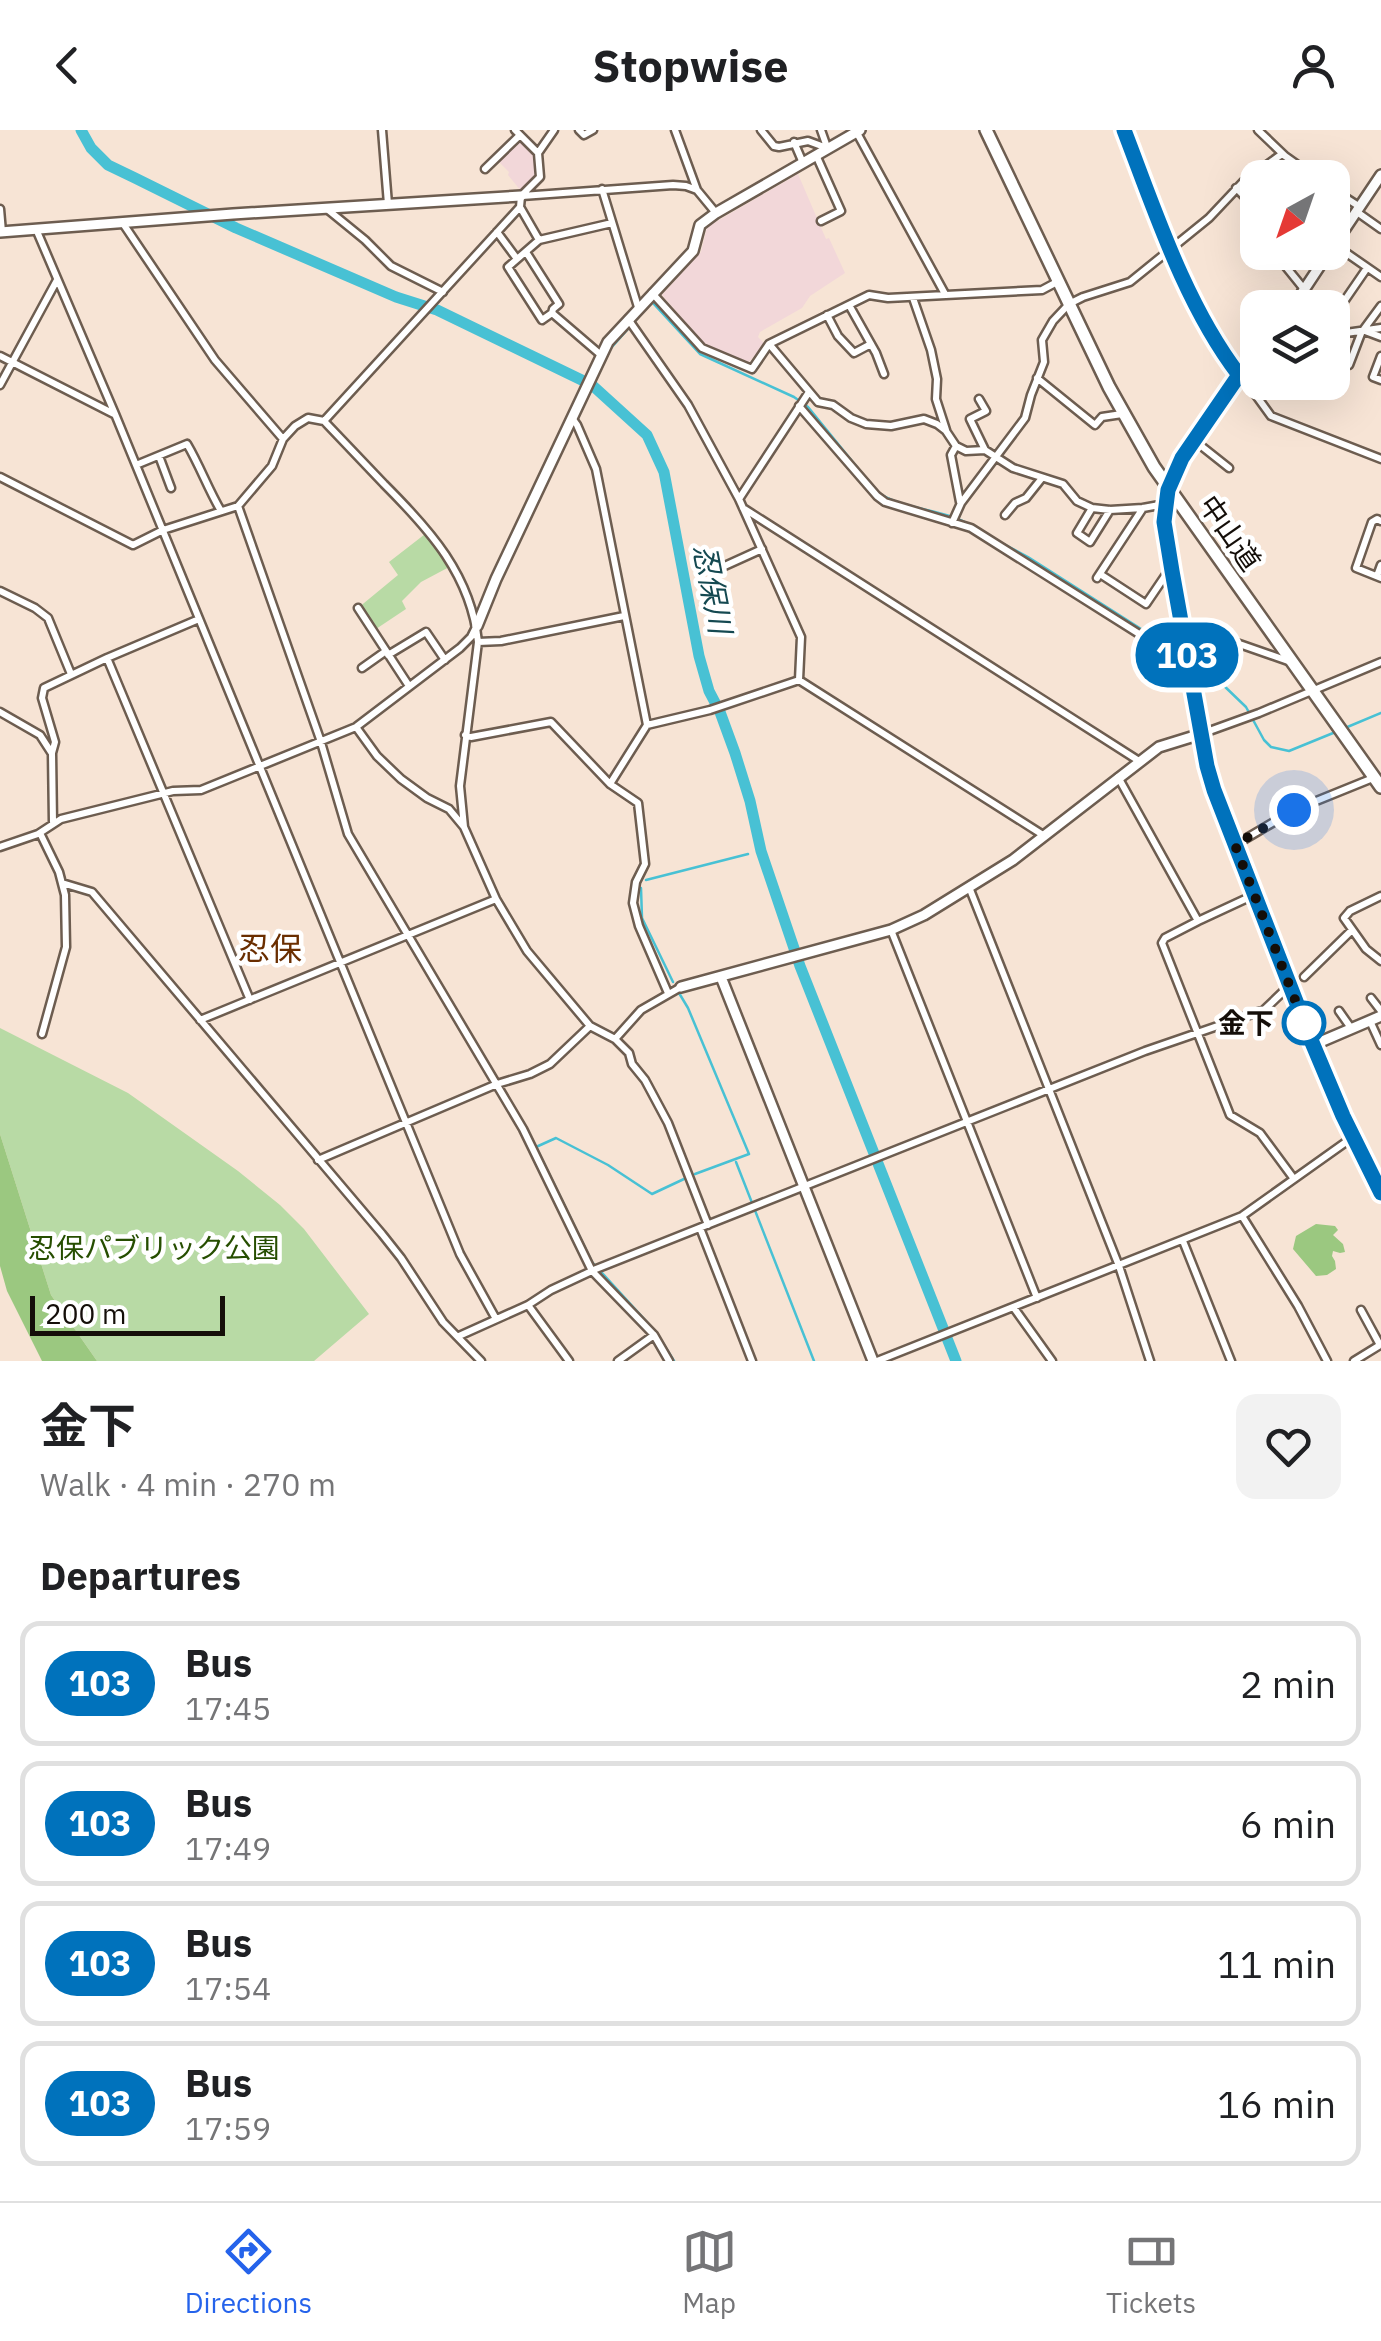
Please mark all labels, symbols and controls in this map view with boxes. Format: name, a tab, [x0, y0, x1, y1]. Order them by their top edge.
text: Stopwise	[593, 36, 788, 94]
icon: back	[40, 38, 95, 93]
icon: person	[1286, 38, 1341, 93]
north arrow	[1240, 160, 1350, 270]
map controls	[1240, 160, 1350, 400]
button: layers	[1240, 290, 1350, 400]
street label: 中山道	[1191, 488, 1270, 578]
water label: 忍保川	[686, 541, 742, 640]
line badge: 103	[1130, 622, 1244, 688]
text: 103	[1155, 632, 1219, 678]
your location	[1269, 785, 1319, 835]
district label: 忍保	[238, 927, 302, 969]
marker: 金下	[1283, 1002, 1325, 1044]
place label: 金下	[1218, 1004, 1274, 1041]
park label: 忍保パブリック公園	[28, 1229, 280, 1266]
scale bar	[30, 1291, 225, 1336]
text: 200 m	[45, 1295, 126, 1332]
text: 金下	[40, 1394, 136, 1456]
button: heart	[1236, 1394, 1341, 1499]
text: Walk · 4 min · 270 m	[40, 1463, 336, 1505]
text: Departures	[40, 1551, 241, 1600]
text: Bus	[185, 1638, 252, 1687]
text: 2 min	[1240, 1659, 1336, 1708]
text: 103	[68, 1660, 132, 1706]
text: 17:45	[185, 1687, 271, 1729]
text: Bus	[185, 1778, 252, 1827]
text: 6 min	[1240, 1799, 1336, 1848]
text: 103	[68, 1800, 132, 1846]
text: 17:49	[185, 1827, 271, 1869]
text: Bus	[185, 1918, 252, 1967]
text: 11 min	[1217, 1939, 1336, 1988]
text: 103	[68, 1940, 132, 1986]
text: 17:54	[185, 1967, 271, 2009]
text: Bus	[185, 2058, 252, 2107]
text: 16 min	[1217, 2079, 1336, 2128]
text: 103	[68, 2080, 132, 2126]
text: 17:59	[185, 2107, 271, 2149]
tab: Directions	[185, 2224, 312, 2321]
tab: Map	[682, 2224, 737, 2321]
tab: Tickets	[1106, 2224, 1196, 2321]

